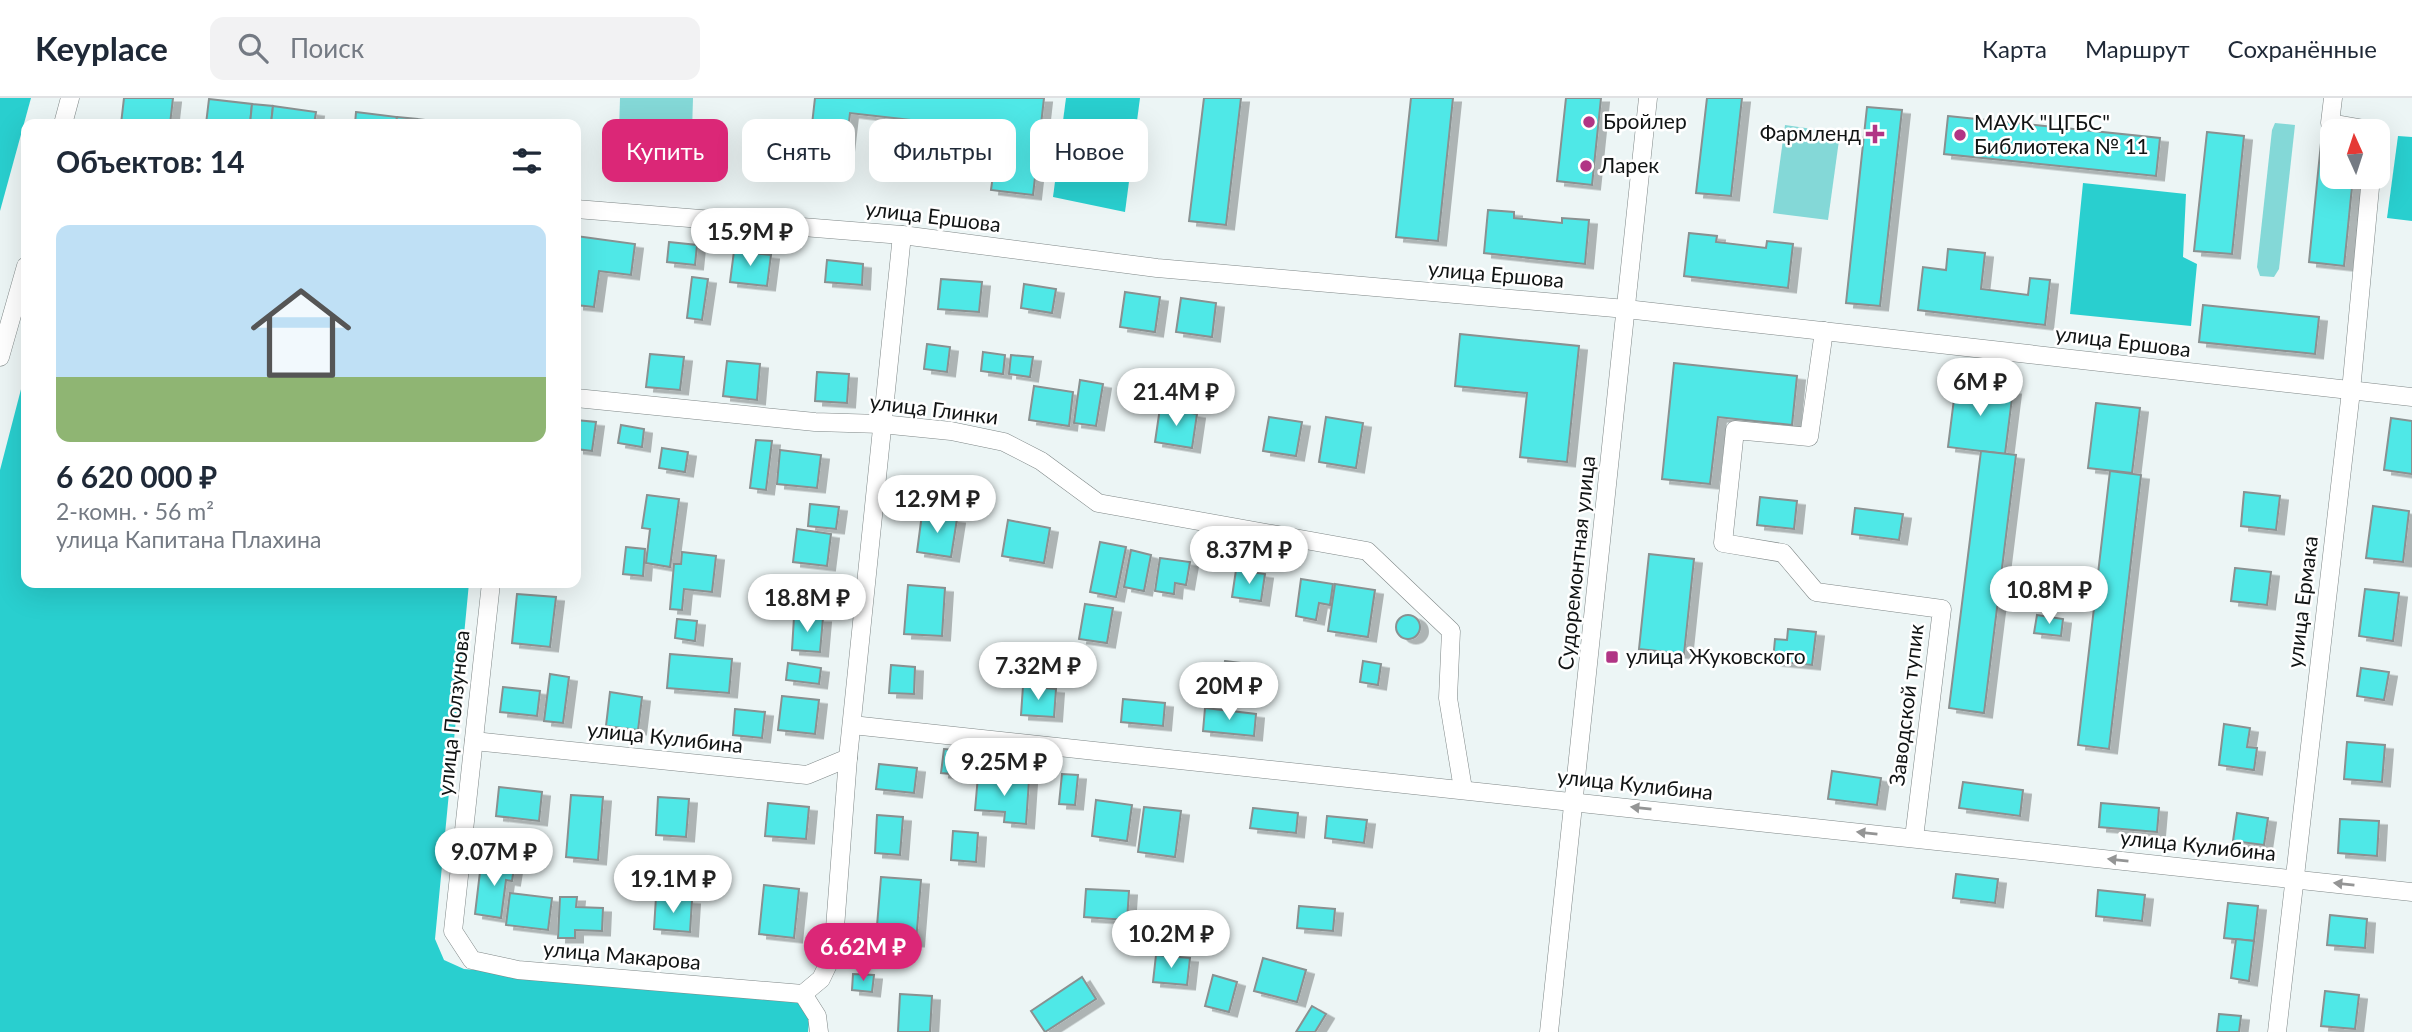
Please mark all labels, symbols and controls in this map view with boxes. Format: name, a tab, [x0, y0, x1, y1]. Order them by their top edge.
search box	[210, 17, 700, 80]
text: Keyplace	[35, 28, 168, 68]
icon: search	[234, 29, 272, 67]
text: Поиск	[290, 32, 364, 64]
text: Карта	[1982, 34, 2047, 63]
text: Маршрут	[2085, 34, 2190, 63]
text: Сохранённые	[2228, 34, 2377, 63]
place label: Бройлер	[1603, 108, 1687, 133]
place label: МАУК "ЦГБС" Библиотека № 11	[1974, 109, 2149, 158]
marker: Бройлер	[1581, 114, 1597, 130]
chip: Купить	[602, 119, 728, 182]
chip: Снять	[742, 119, 855, 182]
chip: Фильтры	[869, 119, 1016, 182]
chip: Новое	[1030, 119, 1148, 182]
north arrow	[2320, 119, 2390, 189]
map controls	[2320, 119, 2390, 189]
place label: Фармленд	[1760, 120, 1861, 145]
marker: Фармленд	[1867, 126, 1883, 142]
marker: МАУК "ЦГБС" Библиотека № 11	[1952, 127, 1968, 143]
icon: filters	[508, 142, 546, 180]
text: Объектов: 14	[56, 143, 245, 179]
place label: Ларек	[1599, 152, 1659, 177]
marker: Ларек	[1578, 158, 1594, 174]
street label: улица Ершова	[864, 195, 1002, 236]
pin: 15.9M ₽	[685, 208, 815, 268]
text: 15.9M ₽	[707, 217, 793, 245]
street label: улица Ершова	[1427, 255, 1565, 292]
icon: home	[238, 270, 364, 396]
street label: улица Ершова	[2054, 320, 2192, 361]
pin: 6M ₽	[1939, 358, 2021, 418]
text: 6M ₽	[1953, 367, 2007, 395]
pin: 21.4M ₽	[1111, 368, 1241, 428]
text: 21.4M ₽	[1133, 377, 1219, 405]
street label: улица Глинки	[869, 388, 1000, 429]
street label: Судоремонтная улица	[1552, 454, 1599, 671]
text: 6 620 000 ₽	[56, 458, 217, 494]
pin: 12.9M ₽	[872, 476, 1002, 535]
text: 12.9M ₽	[894, 484, 980, 512]
text: 2-комн. · 56 m²	[56, 497, 214, 525]
text: улица Капитана Плахина	[56, 525, 321, 553]
pin: 8.37M ₽	[1184, 526, 1314, 586]
street label: улица Ермака	[2281, 534, 2322, 669]
text: 8.37M ₽	[1206, 535, 1292, 563]
pin: 10.8M ₽	[1984, 566, 2114, 626]
pin: 18.8M ₽	[742, 574, 872, 634]
text: 10.8M ₽	[2006, 575, 2092, 603]
text: 18.8M ₽	[764, 583, 850, 611]
street label: Заводской тупик	[1883, 622, 1928, 787]
street label: улица Ползунова	[431, 629, 474, 797]
pin: 7.32M ₽	[973, 642, 1103, 702]
place label: улица Жуковского	[1626, 643, 1806, 668]
marker: улица Жуковского	[1604, 649, 1620, 665]
text: 7.32M ₽	[995, 651, 1081, 679]
pin: 20M ₽	[1180, 662, 1278, 722]
text: 20M ₽	[1195, 671, 1263, 699]
street label: улица Кулибина	[586, 716, 744, 757]
pin: 9.25M ₽	[939, 738, 1069, 798]
text: 9.25M ₽	[961, 747, 1047, 775]
street label: улица Кулибина	[1556, 763, 1714, 804]
one-way arrow	[1630, 803, 1652, 814]
street label: улица Кулибина	[2119, 824, 2277, 865]
one-way arrow	[1856, 827, 1878, 838]
pin: 9.07M ₽	[429, 828, 559, 888]
text: 9.07M ₽	[451, 837, 537, 865]
one-way arrow	[2107, 854, 2129, 865]
pin: 19.1M ₽	[608, 856, 738, 915]
text: 19.1M ₽	[630, 864, 716, 892]
one-way arrow	[2333, 879, 2355, 890]
pin: 10.2M ₽	[1106, 910, 1236, 970]
text: 10.2M ₽	[1128, 919, 1214, 947]
pin: 6.62M ₽	[798, 924, 928, 983]
text: 6.62M ₽	[820, 932, 906, 960]
street label: улица Макарова	[542, 935, 702, 974]

